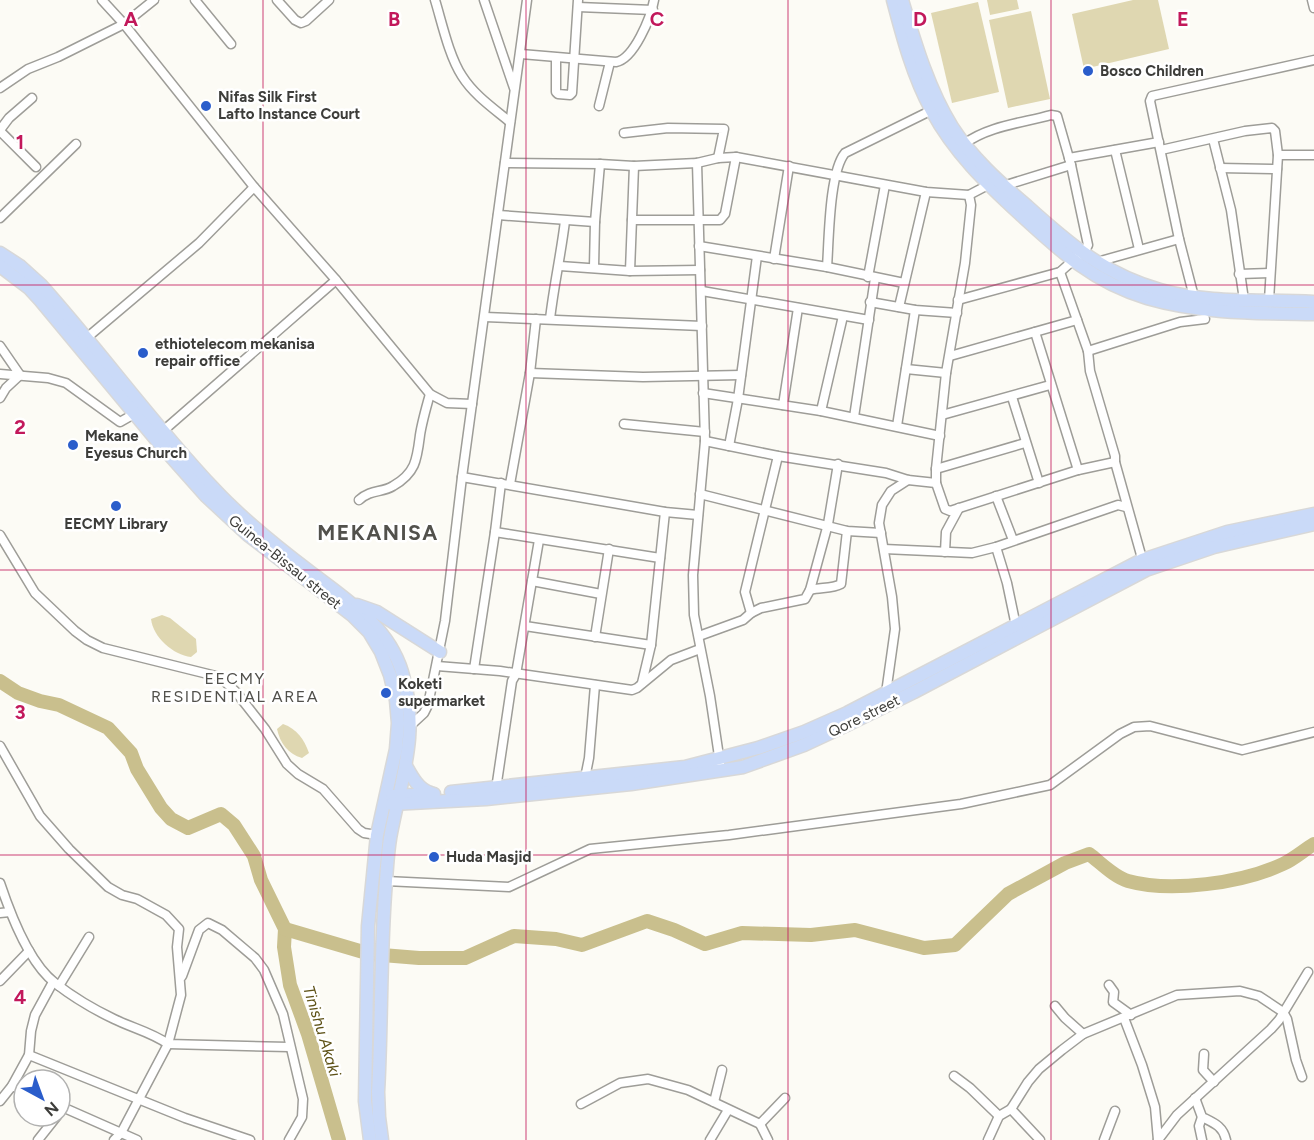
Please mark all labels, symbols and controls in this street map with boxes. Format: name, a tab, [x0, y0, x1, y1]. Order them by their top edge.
text: A	[124, 7, 139, 31]
text: B	[388, 7, 400, 31]
text: C	[650, 7, 664, 31]
text: D	[913, 7, 927, 31]
text: E	[1177, 7, 1189, 31]
place label: Bosco Children	[1100, 62, 1204, 80]
marker: Bosco Children	[1081, 64, 1095, 78]
place label: Nifas Silk First Lafto Instance Court	[218, 88, 360, 123]
marker: Nifas Silk First Lafto Instance Court	[199, 99, 213, 113]
text: 1	[16, 130, 24, 154]
place label: ethiotelecom mekanisa repair office	[155, 335, 315, 370]
marker: ethiotelecom mekanisa repair office	[136, 346, 150, 360]
text: 2	[14, 415, 26, 439]
place label: Mekane Eyesus Church	[85, 427, 187, 462]
marker: Mekane Eyesus Church	[66, 438, 80, 452]
marker: EECMY Library	[109, 499, 123, 513]
street label: Guinea-Bissau street	[225, 511, 345, 613]
place label: EECMY Library	[64, 515, 168, 533]
district label: MEKANISA	[317, 520, 439, 545]
district label: EECMY RESIDENTIAL AREA	[151, 669, 319, 706]
place label: Koketi supermarket	[398, 675, 485, 710]
marker: Koketi supermarket	[379, 686, 393, 700]
street label: Qore street	[825, 691, 903, 741]
text: 3	[14, 700, 26, 724]
place label: Huda Masjid	[446, 848, 531, 866]
marker: Huda Masjid	[427, 850, 441, 864]
water label: Tinishu Akaki	[299, 983, 345, 1079]
text: 4	[14, 985, 27, 1009]
north arrow	[12, 1068, 72, 1128]
text: N	[41, 1098, 62, 1120]

